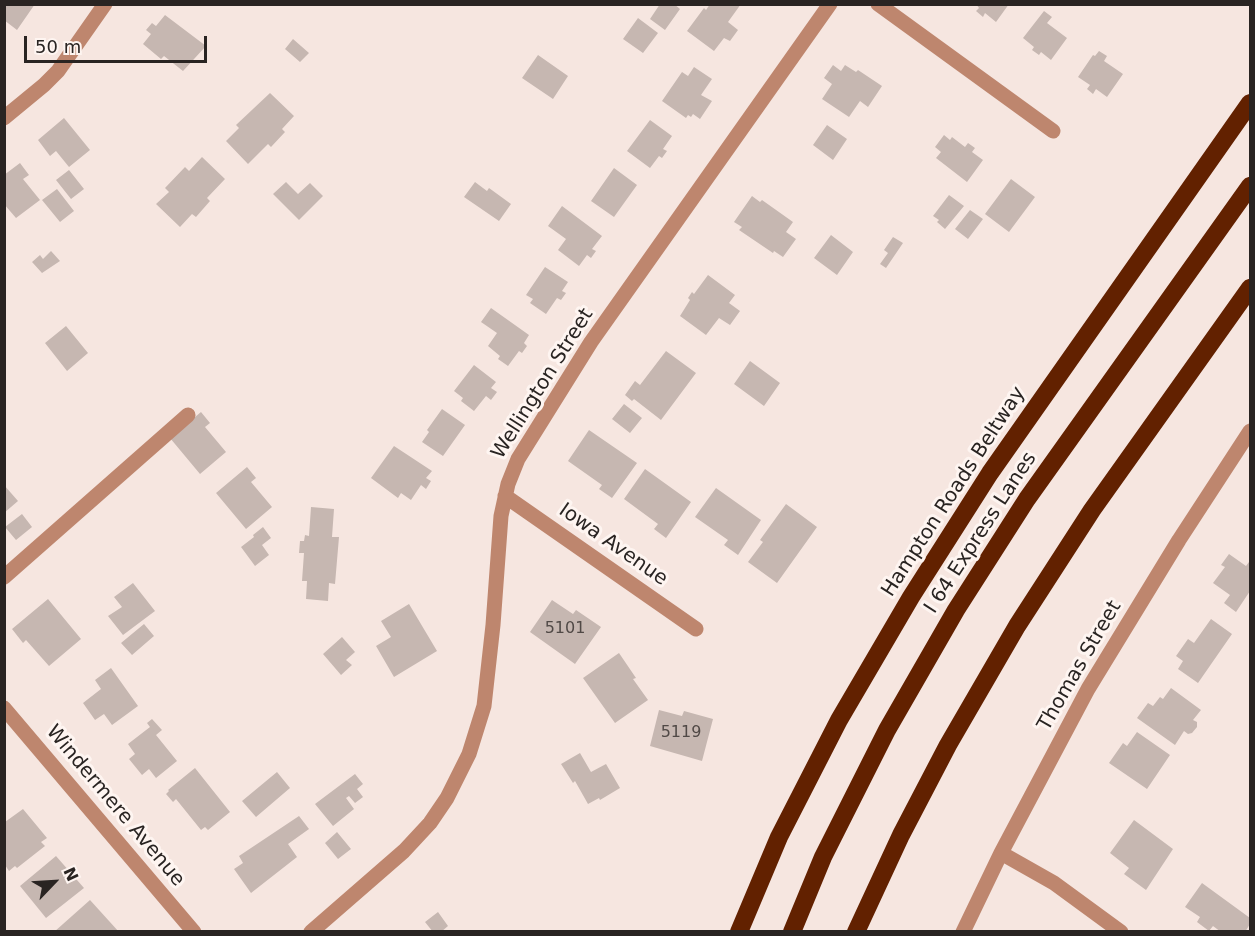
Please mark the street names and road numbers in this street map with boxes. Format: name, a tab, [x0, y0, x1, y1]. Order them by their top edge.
street label: Wellington Street	[487, 304, 599, 464]
street label: Hampton Roads Beltway	[877, 383, 1031, 601]
street label: I 64 Express Lanes	[920, 448, 1042, 618]
street label: Iowa Avenue	[554, 499, 672, 591]
street label: Thomas Street	[1033, 597, 1127, 735]
street label: Windermere Avenue	[41, 721, 189, 891]

